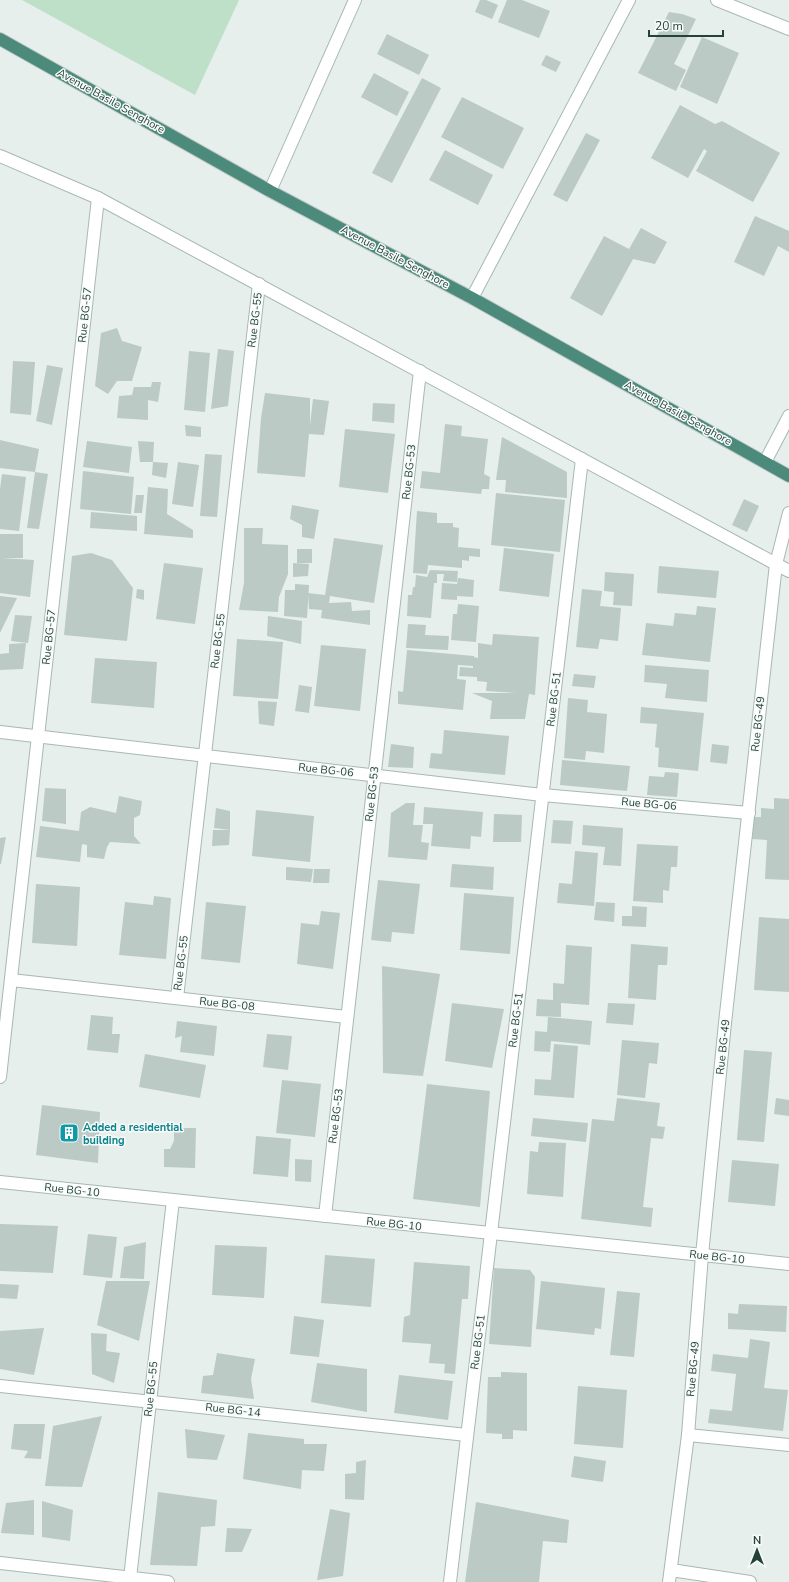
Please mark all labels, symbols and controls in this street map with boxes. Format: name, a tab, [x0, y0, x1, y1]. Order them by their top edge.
scale bar	[649, 12, 723, 38]
text: 20 m	[655, 18, 683, 34]
street label: Avenue Basile Senghore	[55, 65, 168, 137]
street label: Avenue Basile Senghore	[338, 222, 452, 292]
street label: Rue BG-57	[75, 287, 95, 343]
street label: Rue BG-55	[244, 291, 266, 348]
street label: Avenue Basile Senghore	[622, 377, 735, 449]
street label: Rue BG-53	[399, 444, 419, 500]
street label: Rue BG-57	[39, 609, 59, 665]
street label: Rue BG-55	[207, 612, 229, 669]
street label: Rue BG-51	[543, 671, 565, 727]
street label: Rue BG-49	[748, 696, 768, 752]
street label: Rue BG-06	[298, 760, 355, 780]
street label: Rue BG-53	[362, 766, 382, 822]
street label: Rue BG-06	[621, 794, 678, 814]
street label: Rue BG-55	[170, 934, 192, 991]
street label: Rue BG-51	[505, 992, 527, 1048]
street label: Rue BG-08	[199, 994, 256, 1014]
street label: Rue BG-49	[713, 1019, 733, 1075]
street label: Rue BG-53	[325, 1088, 347, 1144]
place label: Added a residential building	[83, 1120, 183, 1148]
building icon: Added a residential building	[58, 1122, 80, 1144]
street label: Rue BG-10	[44, 1180, 101, 1200]
street label: Rue BG-10	[366, 1214, 423, 1234]
street label: Rue BG-10	[689, 1247, 746, 1267]
street label: Rue BG-51	[467, 1314, 489, 1370]
street label: Rue BG-49	[683, 1341, 703, 1397]
street label: Rue BG-55	[141, 1360, 161, 1417]
street label: Rue BG-14	[205, 1400, 262, 1420]
north arrow	[737, 1530, 777, 1570]
text: N	[753, 1533, 761, 1548]

